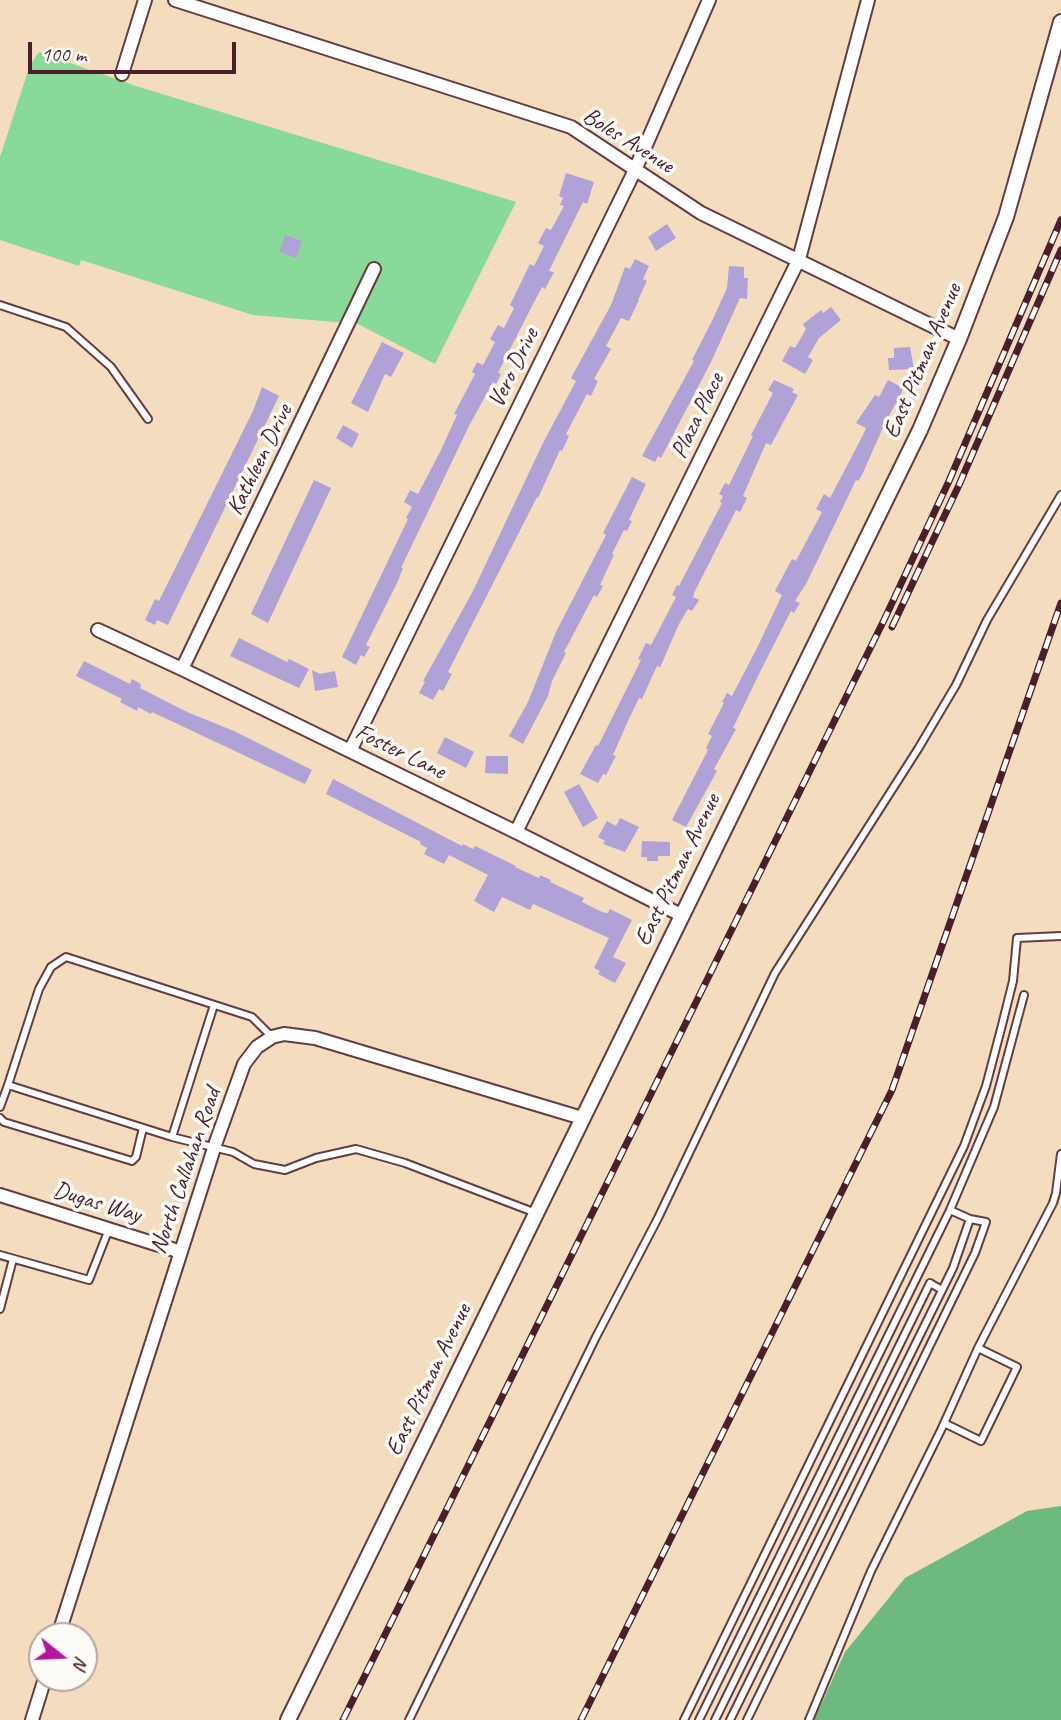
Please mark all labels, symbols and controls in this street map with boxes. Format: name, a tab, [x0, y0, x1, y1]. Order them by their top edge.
scale bar	[32, 28, 240, 72]
text: 100 m	[41, 41, 86, 67]
street label: Boles Avenue	[577, 102, 679, 180]
street label: East Pitman Avenue	[878, 279, 968, 443]
street label: Vero Drive	[482, 324, 546, 412]
street label: Plaza Place	[665, 369, 731, 463]
street label: Kathleen Drive	[221, 400, 299, 520]
street label: Foster Lane	[350, 718, 450, 786]
street label: East Pitman Avenue	[629, 790, 727, 950]
street label: North Callahan Road	[144, 1084, 228, 1258]
street label: Dugas Way	[50, 1176, 144, 1230]
street label: East Pitman Avenue	[380, 1300, 478, 1460]
north arrow	[28, 1622, 98, 1692]
text: N	[68, 1654, 94, 1672]

